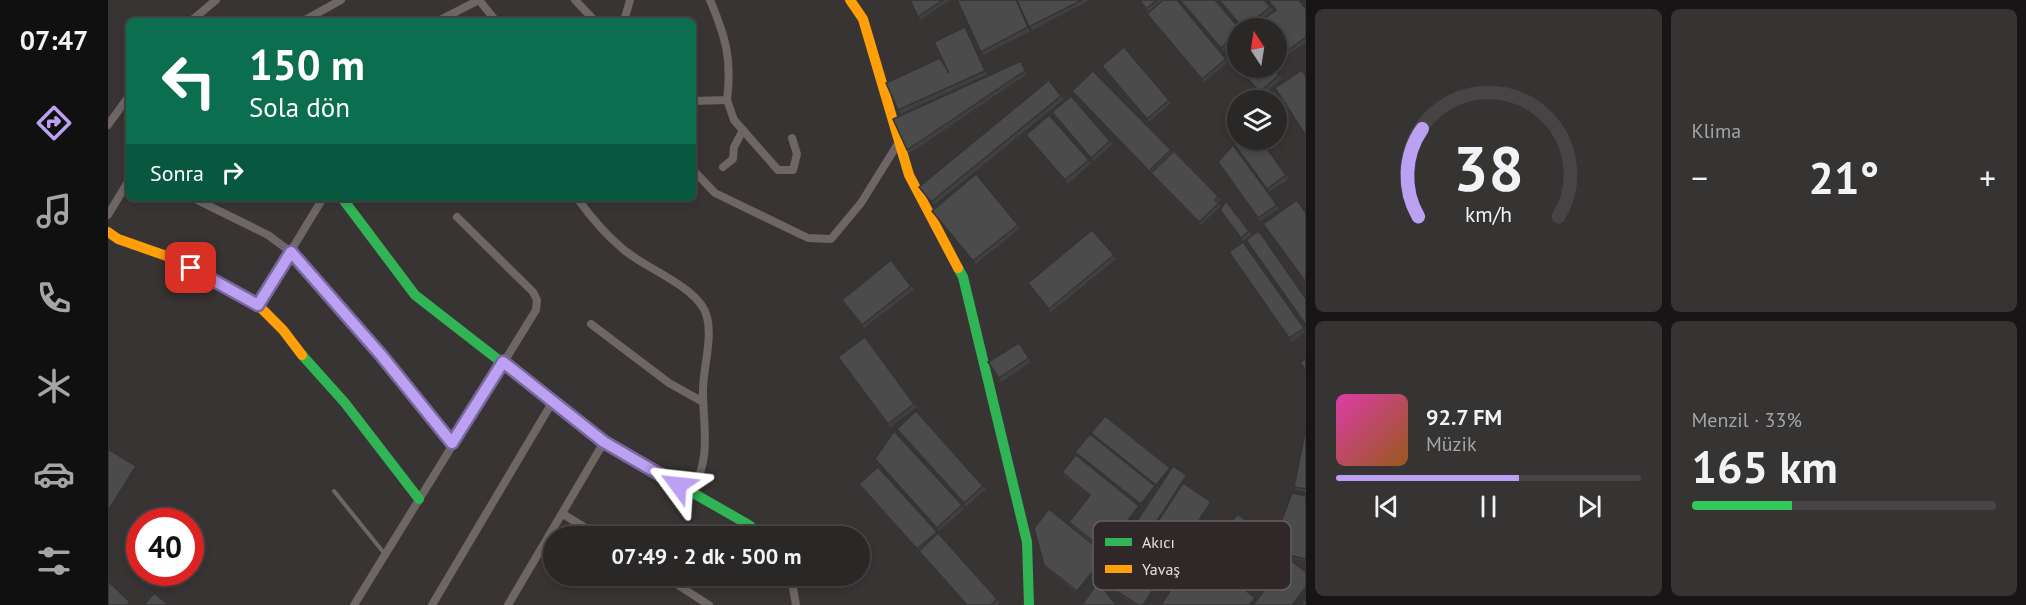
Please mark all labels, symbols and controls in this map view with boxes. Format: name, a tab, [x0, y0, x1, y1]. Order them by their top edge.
north arrow	[1227, 18, 1287, 78]
map controls	[1227, 18, 1287, 150]
text: 07:47	[20, 23, 88, 57]
text: 150 m	[249, 37, 365, 92]
icon: left	[150, 42, 228, 120]
text: Sola dön	[249, 90, 350, 124]
button: layers	[1227, 90, 1287, 150]
icon: directions	[33, 102, 75, 144]
text: Klima	[1692, 118, 1741, 144]
text: 38	[1453, 127, 1524, 208]
text: 21°	[1808, 148, 1879, 206]
icon: right	[216, 156, 249, 189]
text: −	[1692, 156, 1708, 199]
text: +	[1979, 156, 1996, 199]
text: Sonra	[150, 159, 204, 187]
icon: music	[33, 190, 75, 232]
text: km/h	[1465, 201, 1512, 229]
pin	[165, 242, 216, 293]
icon: arrive	[174, 251, 207, 284]
icon: phone	[33, 277, 75, 319]
icon: climate	[33, 365, 75, 407]
text: 92.7 FM	[1426, 403, 1502, 431]
text: Menzil · 33%	[1692, 407, 1802, 433]
text: Müzik	[1426, 431, 1476, 457]
text: 165 km	[1692, 437, 1838, 495]
icon: car	[33, 453, 75, 495]
position arrow	[646, 453, 710, 517]
icon: previous	[1370, 490, 1403, 523]
icon: pause	[1472, 490, 1505, 523]
icon: next	[1573, 490, 1606, 523]
speed limit sign: 40	[126, 508, 204, 586]
legend	[1093, 521, 1291, 590]
text: Akıcı	[1142, 532, 1175, 552]
icon: filters	[33, 540, 75, 582]
text: 07:49 · 2 dk · 500 m	[612, 542, 801, 570]
text: Yavaş	[1142, 559, 1180, 579]

